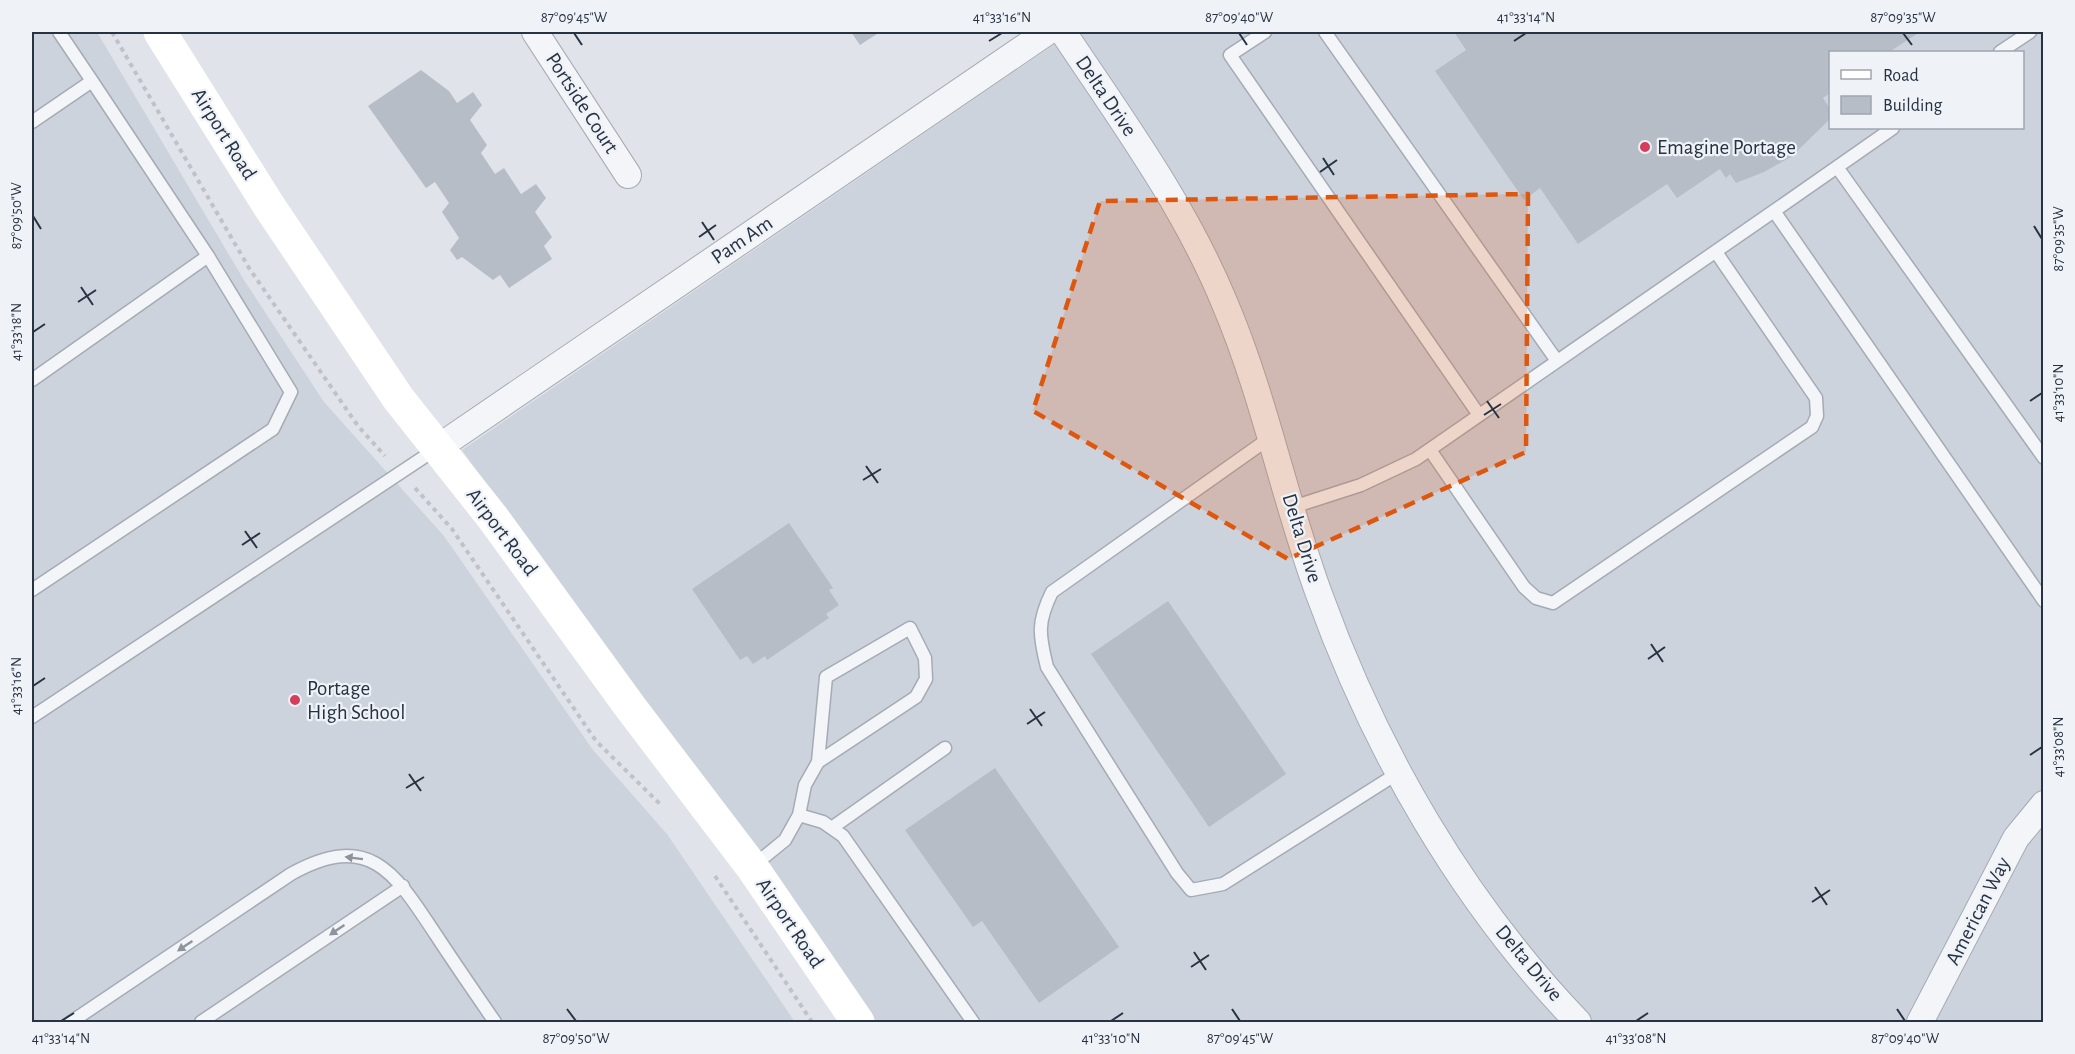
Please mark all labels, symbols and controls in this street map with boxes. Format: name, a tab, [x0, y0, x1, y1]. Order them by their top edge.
text: 87°09'45"W	[541, 10, 608, 25]
text: 41°33'16"N	[973, 10, 1031, 25]
text: 87°09'40"W	[1205, 10, 1274, 25]
text: 41°33'14"N	[1497, 10, 1555, 25]
text: 87°09'35"W	[1870, 10, 1936, 25]
street label: Portside Court	[542, 49, 622, 157]
legend	[1829, 51, 2024, 129]
street label: Delta Drive	[1072, 52, 1140, 140]
text: Road	[1883, 67, 1919, 85]
street label: Airport Road	[188, 85, 260, 184]
text: Building	[1883, 97, 1943, 115]
place label: Emagine Portage	[1657, 137, 1796, 158]
marker: Emagine Portage	[1638, 140, 1652, 154]
text: 87°09'50"W	[9, 182, 24, 250]
text: 87°09'35"W	[2051, 206, 2066, 272]
street label: Pam Am	[708, 212, 776, 268]
text: 41°33'18"N	[9, 303, 24, 361]
text: 41°33'10"N	[2051, 363, 2066, 423]
street label: Airport Road	[462, 484, 542, 580]
street label: Delta Drive	[1279, 491, 1325, 585]
text: 41°33'16"N	[9, 657, 24, 715]
place label: Portage High School	[307, 678, 405, 723]
marker: Portage High School	[288, 693, 302, 707]
text: 41°33'08"N	[2051, 716, 2066, 778]
one-way arrow	[344, 853, 363, 863]
street label: American Way	[1942, 854, 2014, 968]
street label: Airport Road	[752, 874, 828, 972]
street label: Delta Drive	[1491, 921, 1567, 1005]
one-way arrow	[329, 925, 346, 936]
one-way arrow	[177, 940, 193, 952]
text: 41°33'14"N	[32, 1031, 90, 1046]
text: 87°09'50"W	[542, 1031, 610, 1046]
text: 41°33'10"N	[1081, 1031, 1141, 1046]
text: 87°09'45"W	[1207, 1031, 1274, 1046]
text: 41°33'08"N	[1605, 1031, 1667, 1046]
text: 87°09'40"W	[1871, 1031, 1940, 1046]

